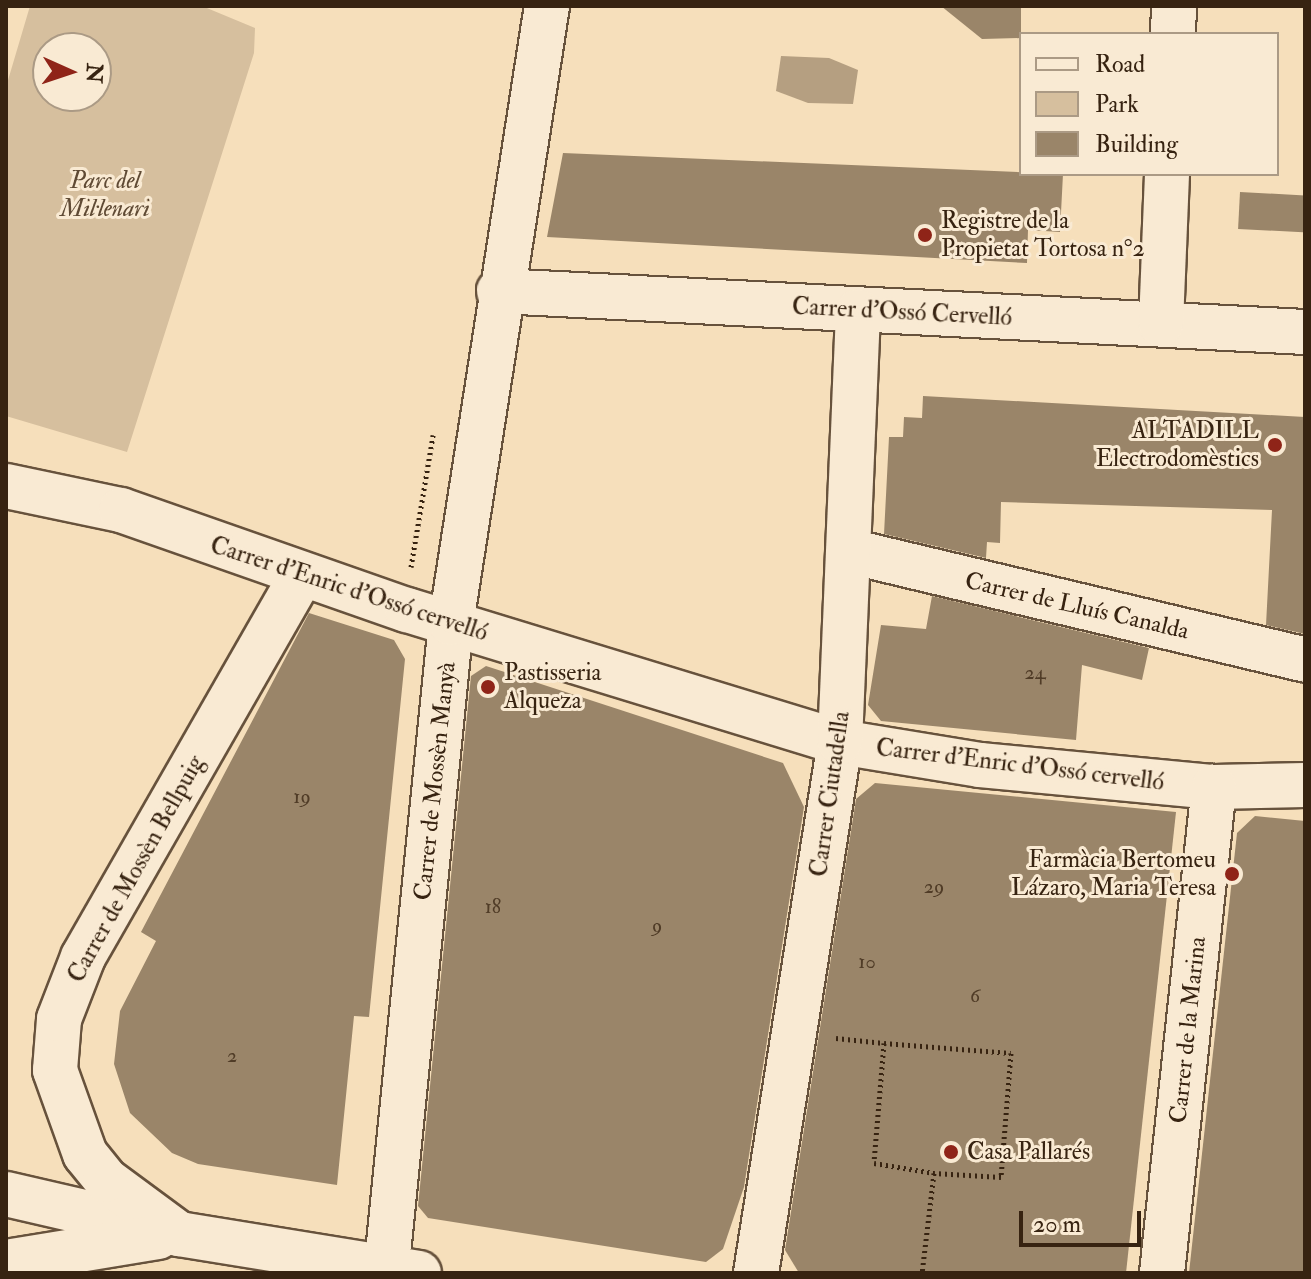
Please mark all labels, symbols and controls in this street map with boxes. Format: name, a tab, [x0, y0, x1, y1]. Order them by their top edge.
north arrow	[32, 32, 112, 112]
legend	[1019, 32, 1279, 176]
text: Road	[1095, 49, 1145, 80]
text: N	[79, 63, 108, 84]
text: Park	[1095, 89, 1139, 120]
text: Building	[1095, 129, 1178, 160]
park label: Parc del Mil·lenari	[60, 167, 150, 223]
place label: Registre de la Propietat Tortosa n°2	[941, 207, 1145, 263]
marker: Registre de la Propietat Tortosa n°2	[916, 226, 934, 244]
street label: Carrer d'Ossó Cervelló	[791, 292, 1013, 332]
place label: ALTADILL Electrodomèstics	[1096, 417, 1259, 473]
marker: ALTADILL Electrodomèstics	[1266, 436, 1284, 454]
street label: Carrer d'Enric d'Ossó cervelló	[207, 531, 491, 647]
street label: Carrer de Lluís Canalda	[962, 566, 1192, 646]
place label: Pastisseria Alqueza	[504, 659, 601, 715]
street label: Carrer de Mossèn Manyà	[408, 660, 462, 902]
house number: 24	[1025, 660, 1045, 684]
marker: Pastisseria Alqueza	[479, 678, 497, 696]
street label: Carrer Ciutadella	[804, 709, 856, 879]
street label: Carrer d'Enric d'Ossó cervelló	[874, 733, 1166, 797]
street label: Carrer de Mossèn Bellpuig	[62, 750, 210, 988]
house number: 19	[293, 784, 311, 808]
place label: Farmàcia Bertomeu Lázaro, Maria Teresa	[1011, 846, 1216, 902]
marker: Farmàcia Bertomeu Lázaro, Maria Teresa	[1223, 865, 1241, 883]
house number: 29	[924, 874, 944, 898]
house number: 18	[485, 894, 501, 918]
house number: 9	[652, 913, 662, 937]
street label: Carrer de la Marina	[1164, 935, 1212, 1125]
house number: 10	[858, 949, 876, 973]
house number: 6	[970, 983, 980, 1007]
house number: 2	[227, 1043, 237, 1067]
place label: Casa Pallarés	[967, 1138, 1090, 1166]
marker: Casa Pallarés	[942, 1143, 960, 1161]
scale bar	[1023, 1195, 1145, 1245]
text: 20 m	[1033, 1209, 1081, 1240]

